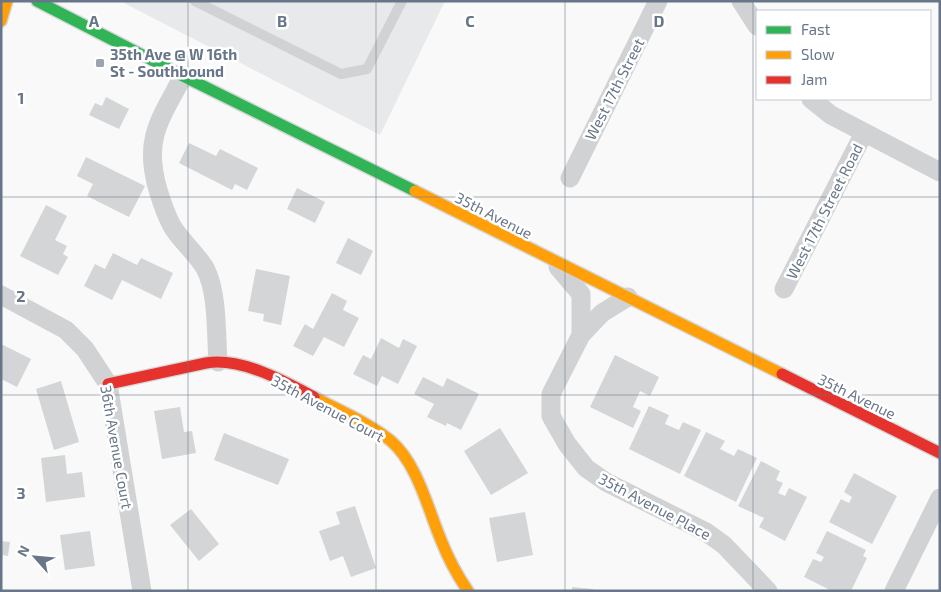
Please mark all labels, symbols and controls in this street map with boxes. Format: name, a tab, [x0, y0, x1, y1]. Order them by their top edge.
legend	[756, 10, 931, 100]
text: A	[89, 11, 100, 30]
text: B	[277, 11, 287, 30]
text: C	[465, 11, 475, 30]
text: D	[654, 11, 665, 30]
text: Fast	[801, 20, 831, 38]
street label: West 17th Street	[581, 35, 648, 143]
place label: 35th Ave @ W 16th St - Southbound	[110, 45, 237, 80]
text: Slow	[801, 45, 835, 63]
marker: 35th Ave @ W 16th St - Southbound	[94, 57, 106, 69]
text: Jam	[801, 70, 827, 88]
text: 1	[18, 88, 24, 107]
street label: West 17th Street Road	[782, 140, 866, 282]
street label: 35th Avenue	[452, 188, 536, 242]
text: 2	[16, 286, 26, 305]
street label: 35th Avenue	[815, 369, 899, 423]
street label: 35th Avenue Court	[269, 371, 388, 445]
street label: 36th Avenue Court	[97, 384, 137, 511]
street label: 35th Avenue Place	[596, 469, 714, 543]
text: 3	[16, 483, 26, 502]
north arrow	[10, 532, 60, 582]
text: N	[13, 543, 33, 559]

